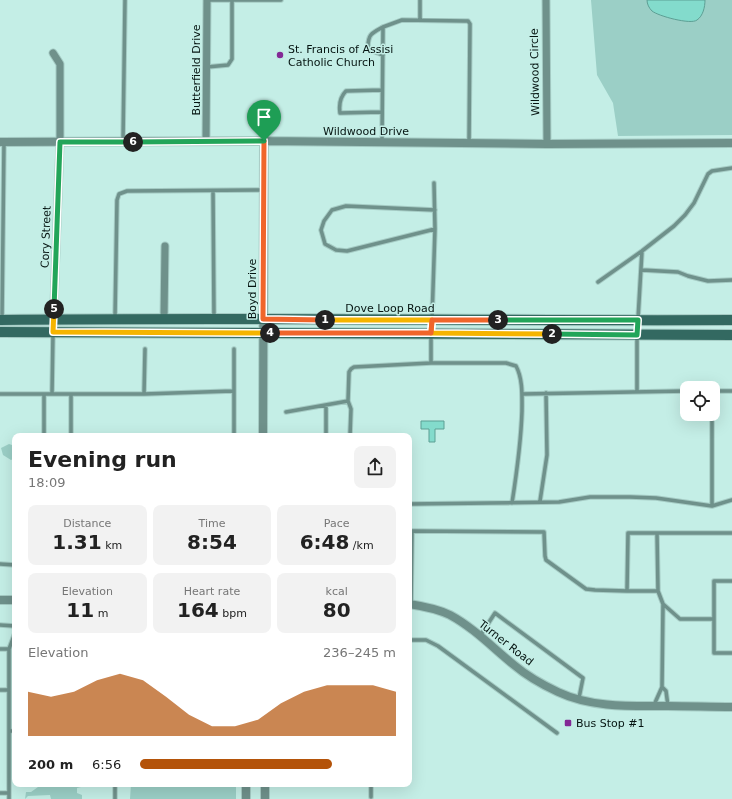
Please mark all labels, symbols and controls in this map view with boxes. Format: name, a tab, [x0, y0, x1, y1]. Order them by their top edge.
street label: Butterfield Drive	[190, 24, 203, 116]
street label: Wildwood Circle	[528, 28, 542, 116]
place label: St. Francis of Assisi Catholic Church	[288, 43, 393, 69]
marker: St. Francis of Assisi Catholic Church	[275, 50, 285, 60]
pin	[247, 100, 281, 141]
icon: arrive	[253, 106, 275, 128]
street label: Wildwood Drive	[323, 125, 409, 138]
pin: 6	[123, 132, 143, 152]
text: 6	[129, 135, 137, 148]
street label: Cory Street	[38, 205, 54, 268]
street label: Boyd Drive	[246, 258, 259, 319]
pin: 5	[44, 299, 64, 319]
text: 5	[50, 302, 58, 315]
street label: Dove Loop Road	[345, 302, 435, 315]
pin: 1	[315, 310, 335, 330]
pin: 3	[488, 310, 508, 330]
text: 1	[321, 313, 329, 326]
text: 3	[494, 313, 502, 326]
pin: 4	[260, 323, 280, 343]
pin: 2	[542, 324, 562, 344]
text: 4	[266, 326, 274, 339]
text: 2	[548, 327, 556, 340]
map controls	[680, 381, 720, 421]
button: locate	[680, 381, 720, 421]
button: share	[354, 446, 396, 488]
text: Evening run	[28, 447, 177, 472]
text: 18:09	[28, 475, 65, 490]
text: Distance	[63, 517, 111, 530]
text: Time	[199, 517, 225, 530]
text: Pace	[324, 517, 350, 530]
text: 1.31	[52, 530, 102, 554]
text: 8:54	[187, 530, 237, 554]
text: 6:48	[300, 530, 349, 554]
text: km	[102, 539, 122, 552]
text: /km	[349, 539, 374, 552]
text: Elevation	[62, 585, 113, 598]
text: Heart rate	[184, 585, 240, 598]
text: kcal	[326, 585, 348, 598]
text: 11	[66, 598, 94, 622]
text: 164	[177, 598, 219, 622]
text: 80	[323, 598, 351, 622]
text: m	[94, 607, 108, 620]
text: bpm	[219, 607, 247, 620]
street label: Turner Road	[475, 617, 536, 668]
text: Elevation	[28, 645, 88, 660]
text: 236–245 m	[323, 645, 396, 660]
place label: Bus Stop #1	[576, 717, 644, 730]
marker: Bus Stop #1	[563, 718, 573, 728]
text: 200 m	[28, 757, 73, 772]
text: 6:56	[92, 757, 121, 772]

